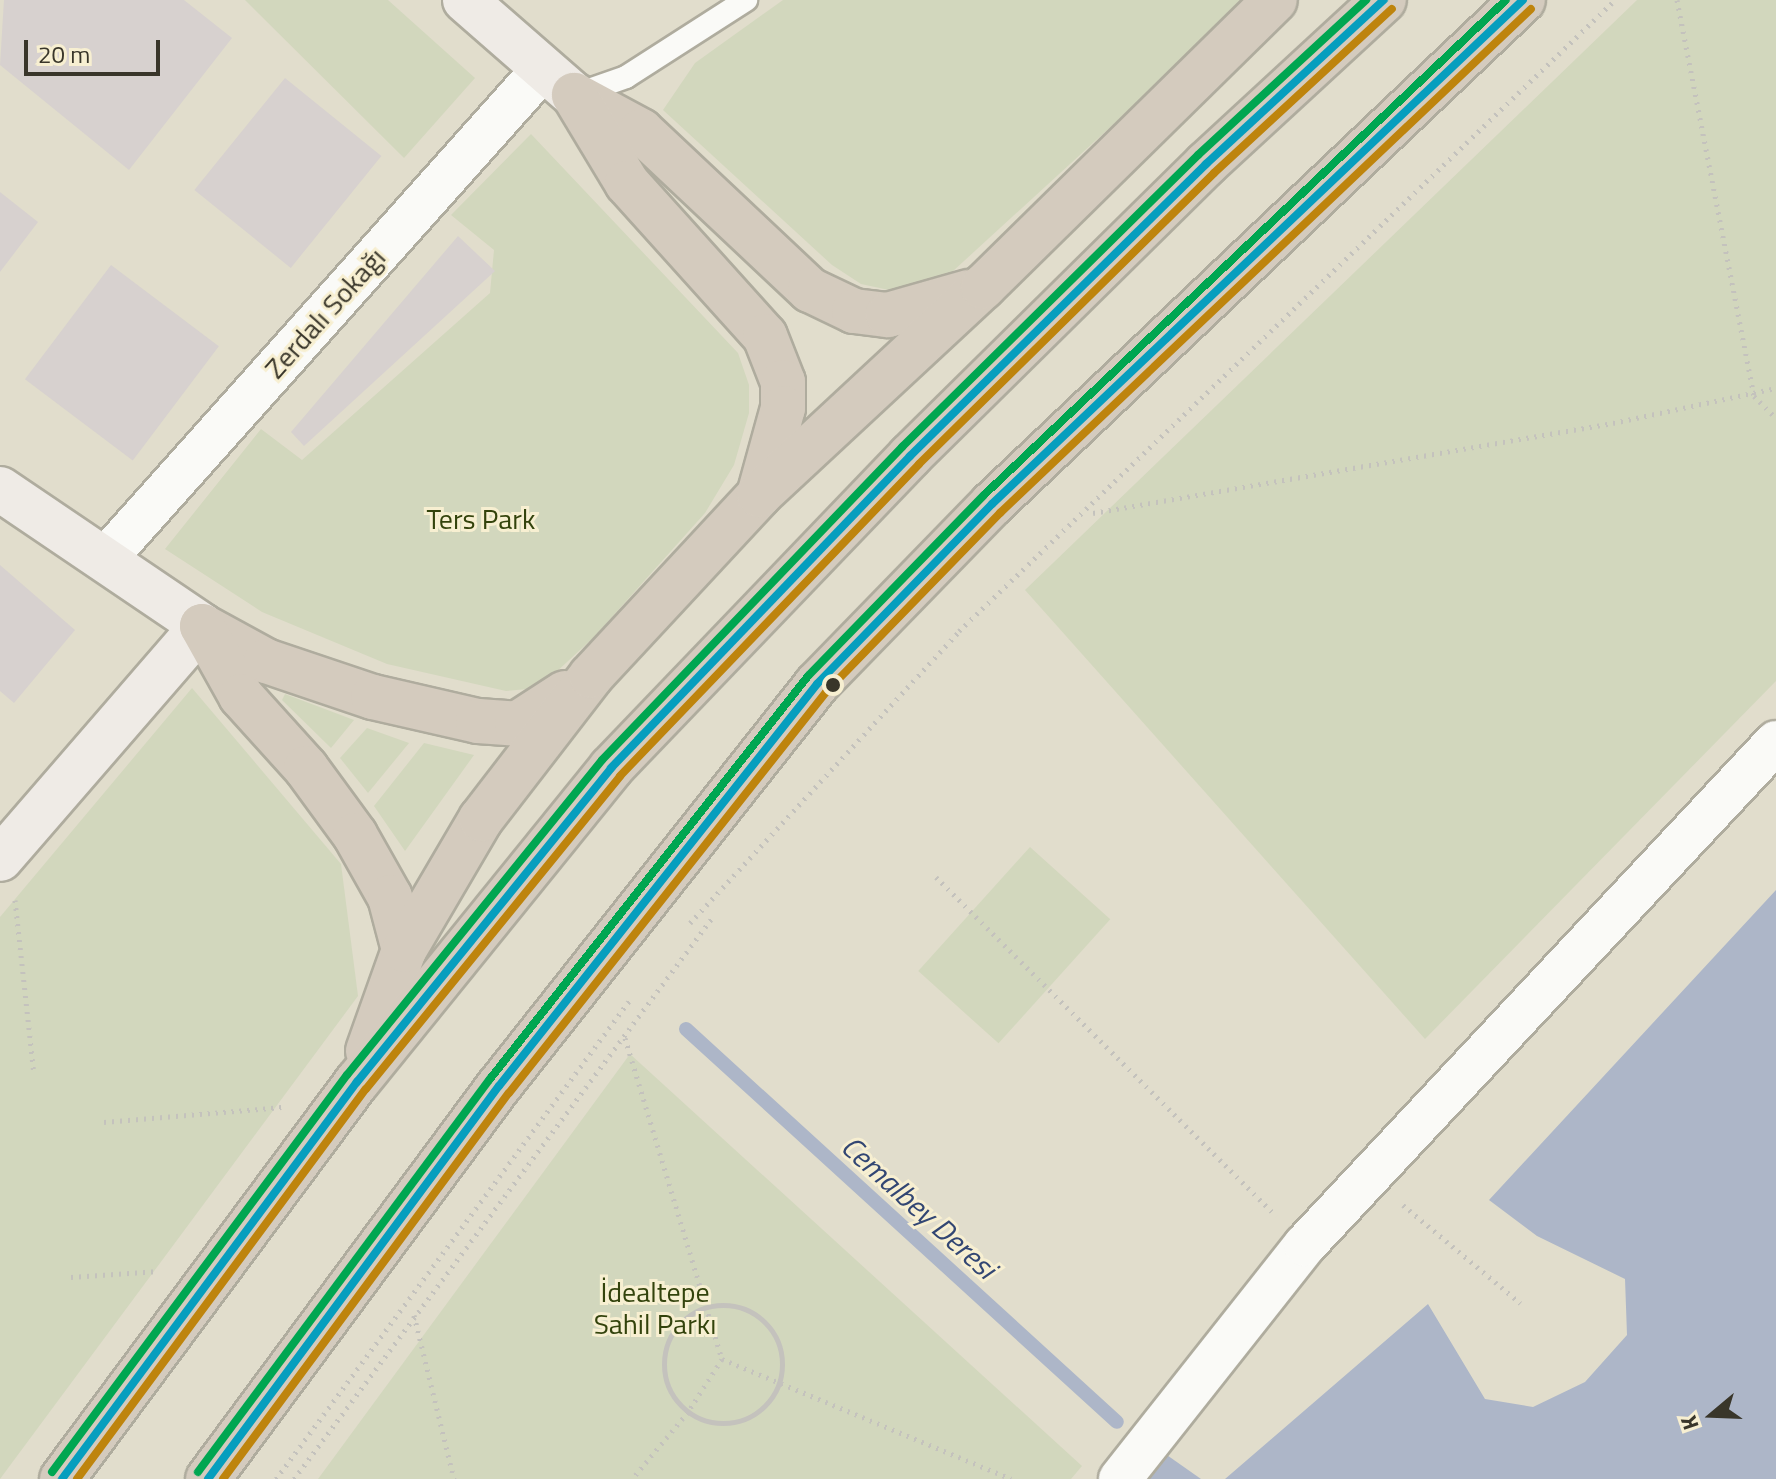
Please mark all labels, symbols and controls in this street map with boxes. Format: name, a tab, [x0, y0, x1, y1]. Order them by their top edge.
scale bar	[28, 24, 164, 74]
text: 20 m	[38, 36, 90, 72]
street label: Zerdalı Sokağı	[258, 241, 392, 385]
park label: Ters Park	[427, 502, 535, 536]
unlabelled marker	[825, 677, 841, 693]
water label: Cemalbey Deresi	[834, 1128, 1004, 1286]
park label: İdealtepe Sahil Parkı	[594, 1275, 716, 1341]
north arrow	[1672, 1375, 1752, 1455]
text: K	[1671, 1411, 1708, 1435]

